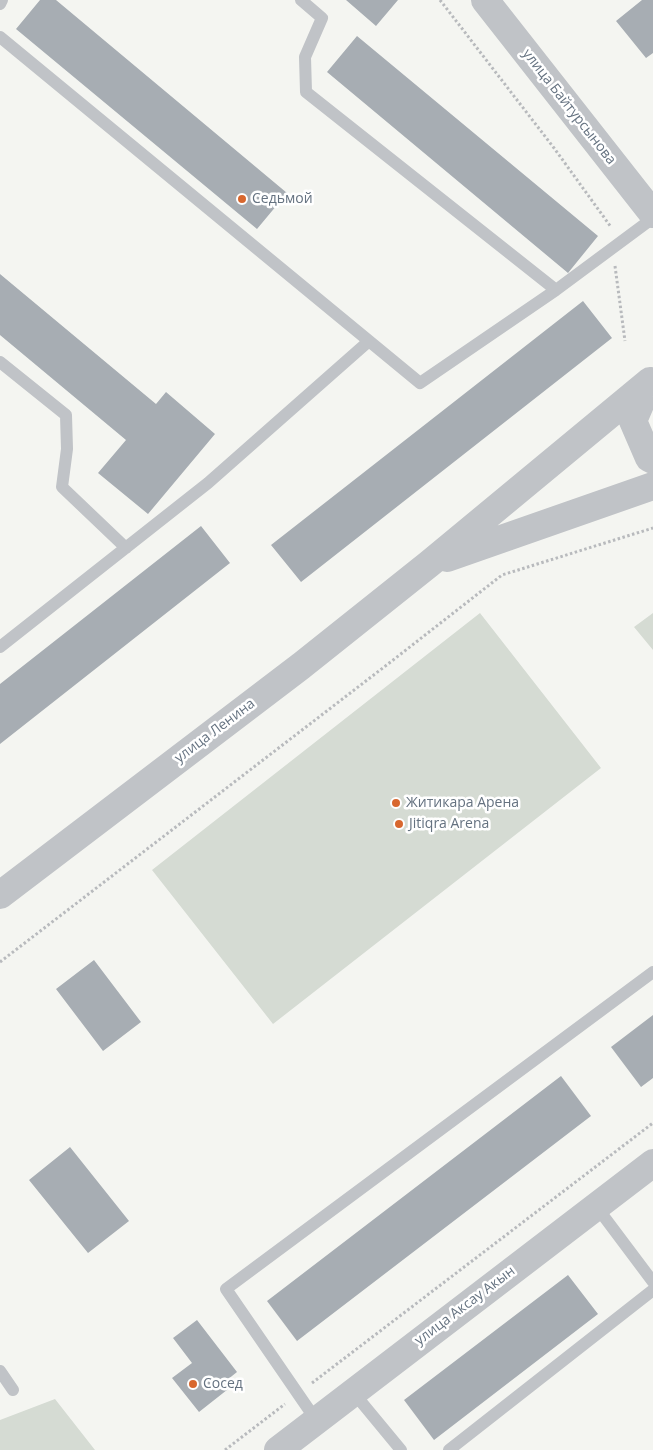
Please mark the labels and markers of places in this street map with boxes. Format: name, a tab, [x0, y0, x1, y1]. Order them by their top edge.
place label: Седьмой	[252, 191, 313, 207]
marker: Седьмой	[236, 193, 248, 205]
place label: Житикара Арена	[406, 795, 519, 811]
marker: Житикара Арена	[390, 797, 402, 809]
place label: Jitiqra Arena	[409, 816, 489, 832]
marker: Jitiqra Arena	[393, 818, 405, 830]
place label: Сосед	[203, 1376, 243, 1392]
marker: Сосед	[187, 1378, 199, 1390]

